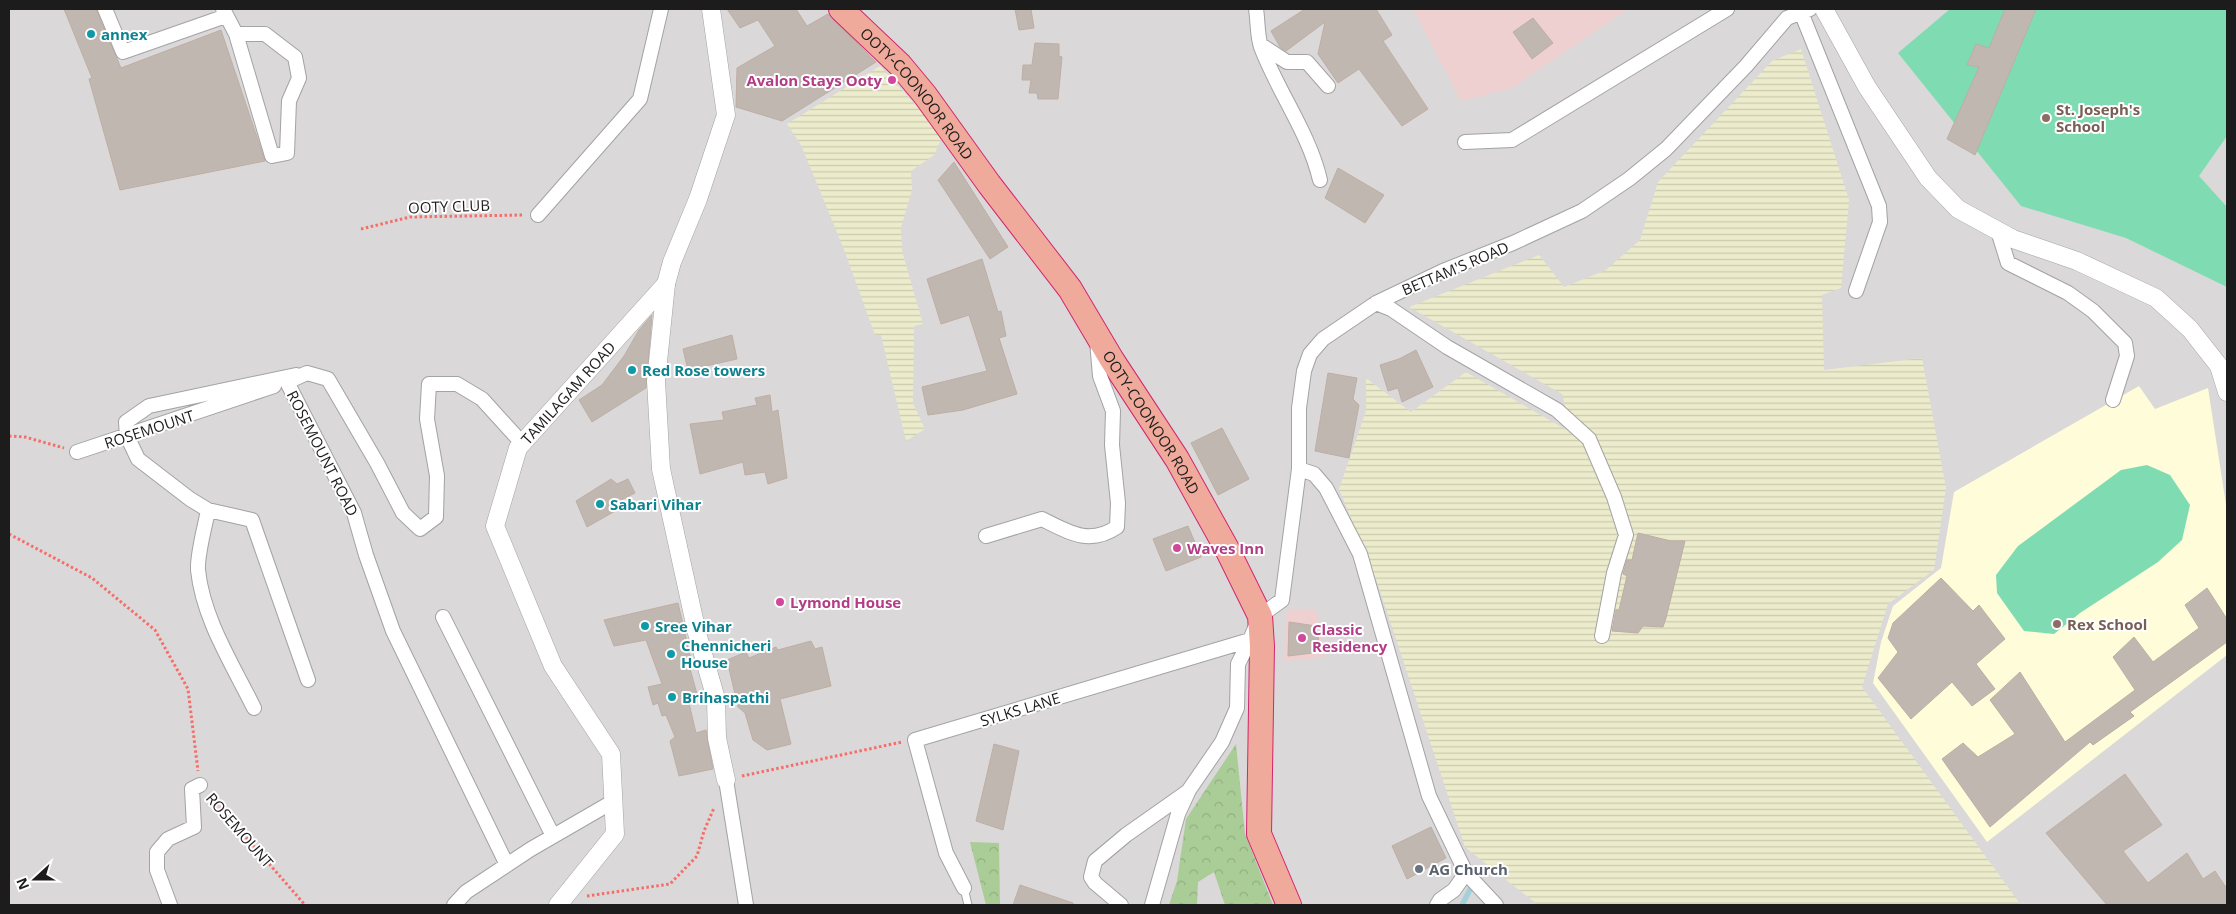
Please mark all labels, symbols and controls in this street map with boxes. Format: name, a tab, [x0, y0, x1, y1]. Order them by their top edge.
street label: OOTY-COONOOR ROAD	[856, 23, 978, 163]
place label: annex	[101, 24, 148, 44]
marker: annex	[85, 28, 97, 40]
place label: Avalon Stays Ooty	[746, 70, 882, 90]
marker: Avalon Stays Ooty	[886, 74, 898, 86]
place label: St. Joseph's School	[2056, 99, 2140, 136]
marker: St. Joseph's School	[2040, 112, 2052, 124]
street label: OOTY CLUB	[408, 195, 490, 217]
street label: BETTAM'S ROAD	[1399, 236, 1511, 300]
street label: TAMILAGAM ROAD	[516, 337, 620, 448]
street label: OOTY-COONOOR ROAD	[1099, 347, 1205, 498]
place label: Red Rose towers	[642, 360, 765, 380]
marker: Red Rose towers	[626, 364, 638, 376]
street label: ROSEMOUNT ROAD	[283, 387, 363, 519]
street label: ROSEMOUNT	[102, 405, 197, 453]
place label: Sabari Vihar	[610, 494, 701, 514]
marker: Sabari Vihar	[594, 498, 606, 510]
place label: Waves Inn	[1187, 538, 1264, 558]
marker: Waves Inn	[1171, 542, 1183, 554]
place label: Lymond House	[790, 592, 901, 612]
marker: Lymond House	[774, 596, 786, 608]
place label: Rex School	[2067, 614, 2147, 634]
place label: Sree Vihar	[655, 616, 732, 636]
marker: Rex School	[2051, 618, 2063, 630]
place label: Classic Residency	[1312, 619, 1388, 656]
marker: Sree Vihar	[639, 620, 651, 632]
marker: Classic Residency	[1296, 632, 1308, 644]
place label: Chennicheri House	[681, 635, 771, 672]
marker: Chennicheri House	[665, 648, 677, 660]
place label: Brihaspathi	[682, 687, 769, 707]
street label: SYLKS LANE	[978, 687, 1062, 731]
marker: Brihaspathi	[666, 691, 678, 703]
street label: ROSEMOUNT	[202, 788, 279, 872]
north arrow	[10, 854, 60, 904]
place label: AG Church	[1429, 859, 1508, 879]
marker: AG Church	[1413, 863, 1425, 875]
text: N	[11, 875, 33, 893]

